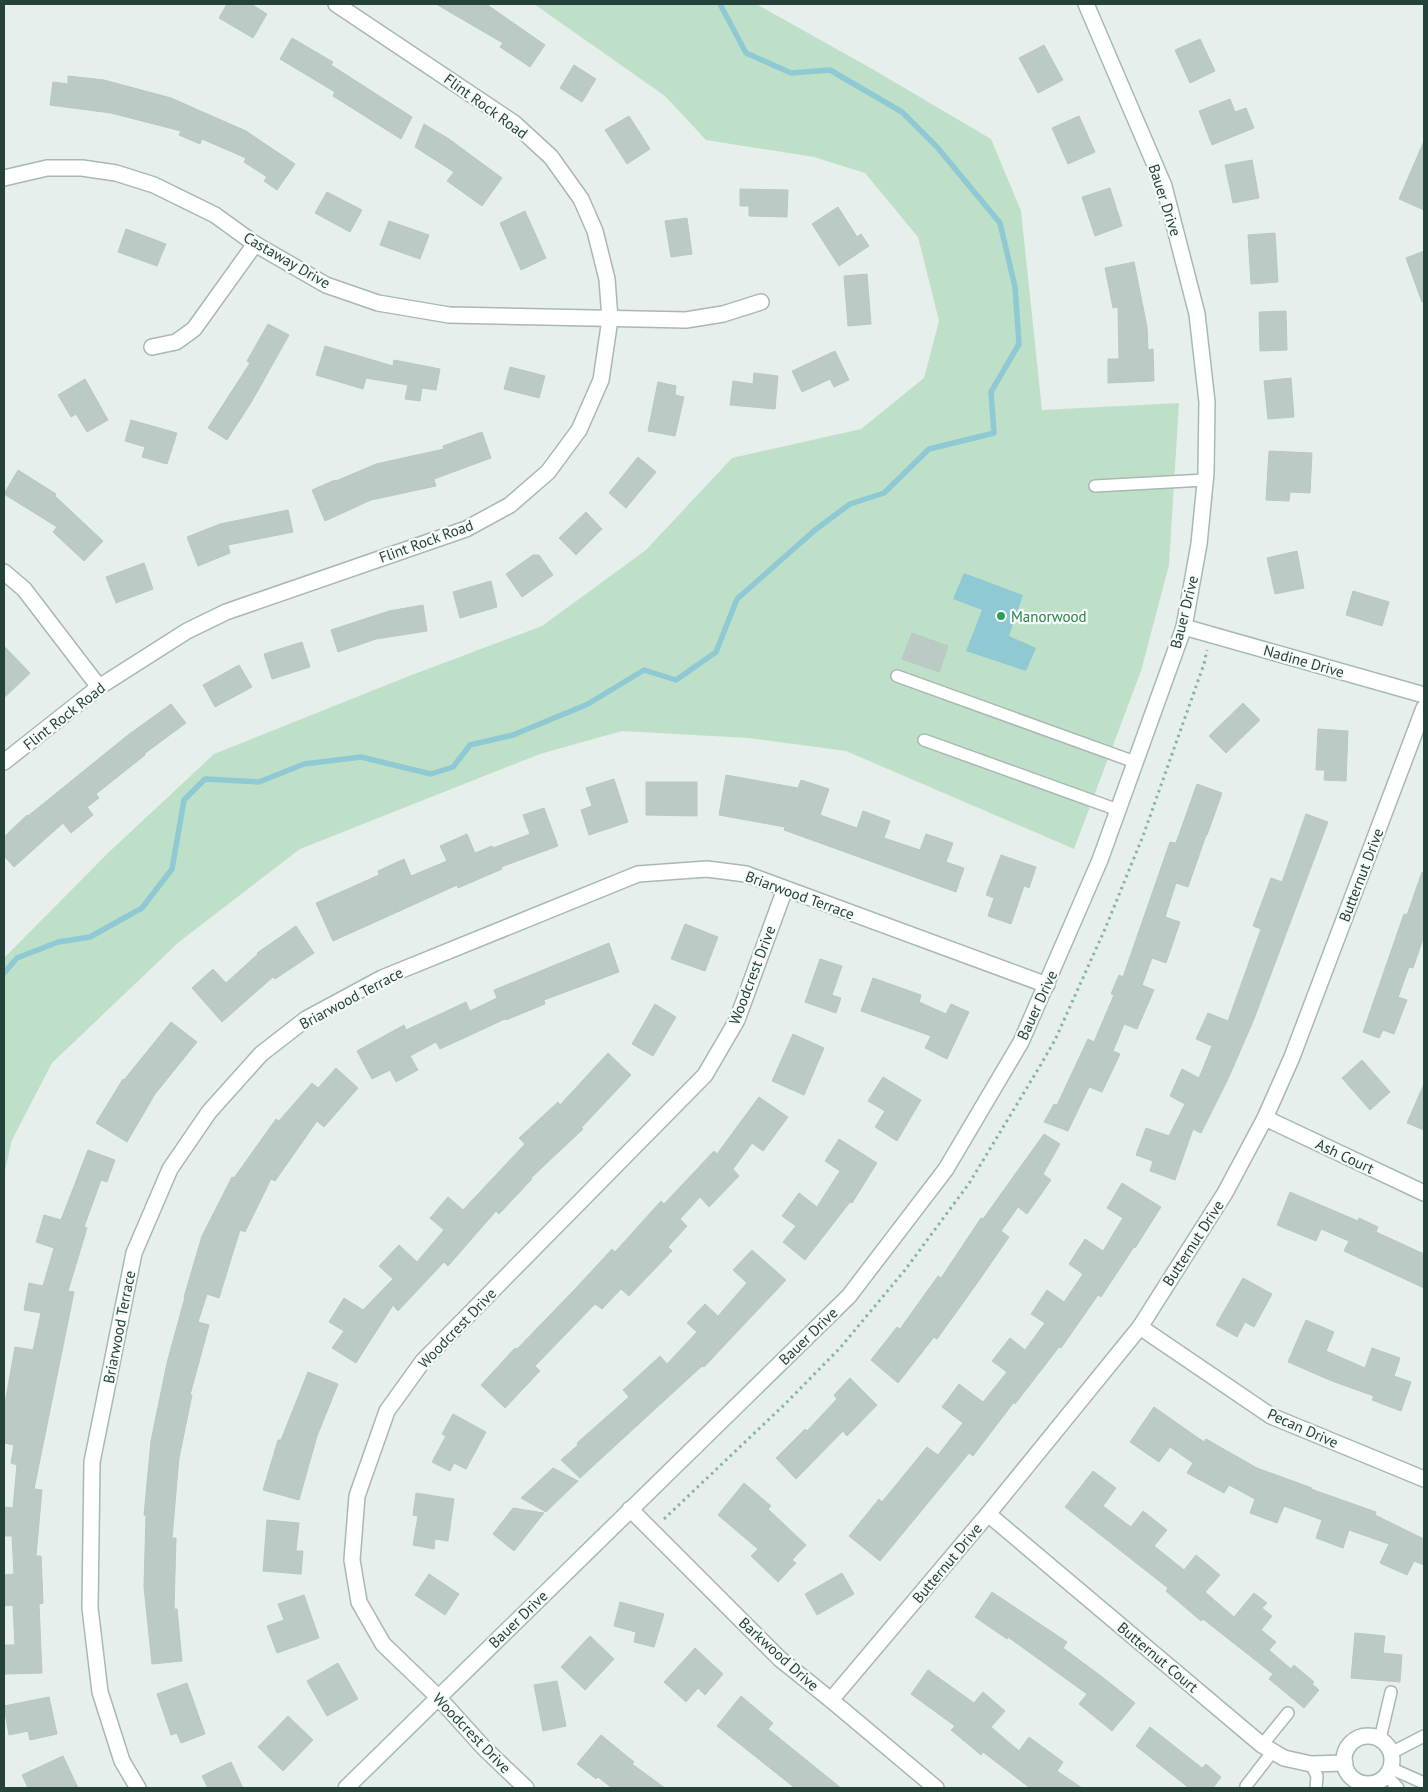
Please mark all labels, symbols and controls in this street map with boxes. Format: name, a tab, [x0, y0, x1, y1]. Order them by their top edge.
street label: Flint Rock Road	[440, 69, 532, 143]
street label: Bauer Drive	[1144, 162, 1186, 238]
street label: Castaway Drive	[240, 227, 334, 293]
street label: Flint Rock Road	[376, 515, 476, 567]
street label: Bauer Drive	[1166, 573, 1202, 651]
place label: Manorwood	[1011, 607, 1087, 626]
marker: Manorwood	[995, 610, 1007, 622]
street label: Nadine Drive	[1261, 640, 1347, 682]
street label: Flint Rock Road	[19, 678, 109, 754]
street label: Butternut Drive	[1334, 826, 1388, 924]
street label: Briarwood Terrace	[743, 866, 857, 924]
street label: Woodcrest Drive	[724, 923, 780, 1027]
street label: Briarwood Terrace	[296, 963, 406, 1033]
street label: Bauer Drive	[1013, 967, 1061, 1043]
street label: Ash Court	[1313, 1134, 1377, 1178]
street label: Butternut Drive	[1158, 1196, 1228, 1290]
street label: Briarwood Terrace	[99, 1269, 139, 1385]
street label: Woodcrest Drive	[414, 1284, 500, 1372]
street label: Bauer Drive	[775, 1303, 841, 1369]
street label: Pecan Drive	[1265, 1404, 1341, 1452]
street label: Butternut Drive	[908, 1519, 986, 1607]
street label: Bauer Drive	[485, 1586, 551, 1652]
street label: Barkwood Drive	[735, 1613, 823, 1695]
street label: Butternut Court	[1114, 1618, 1202, 1696]
street label: Woodcrest Drive	[429, 1689, 515, 1777]

